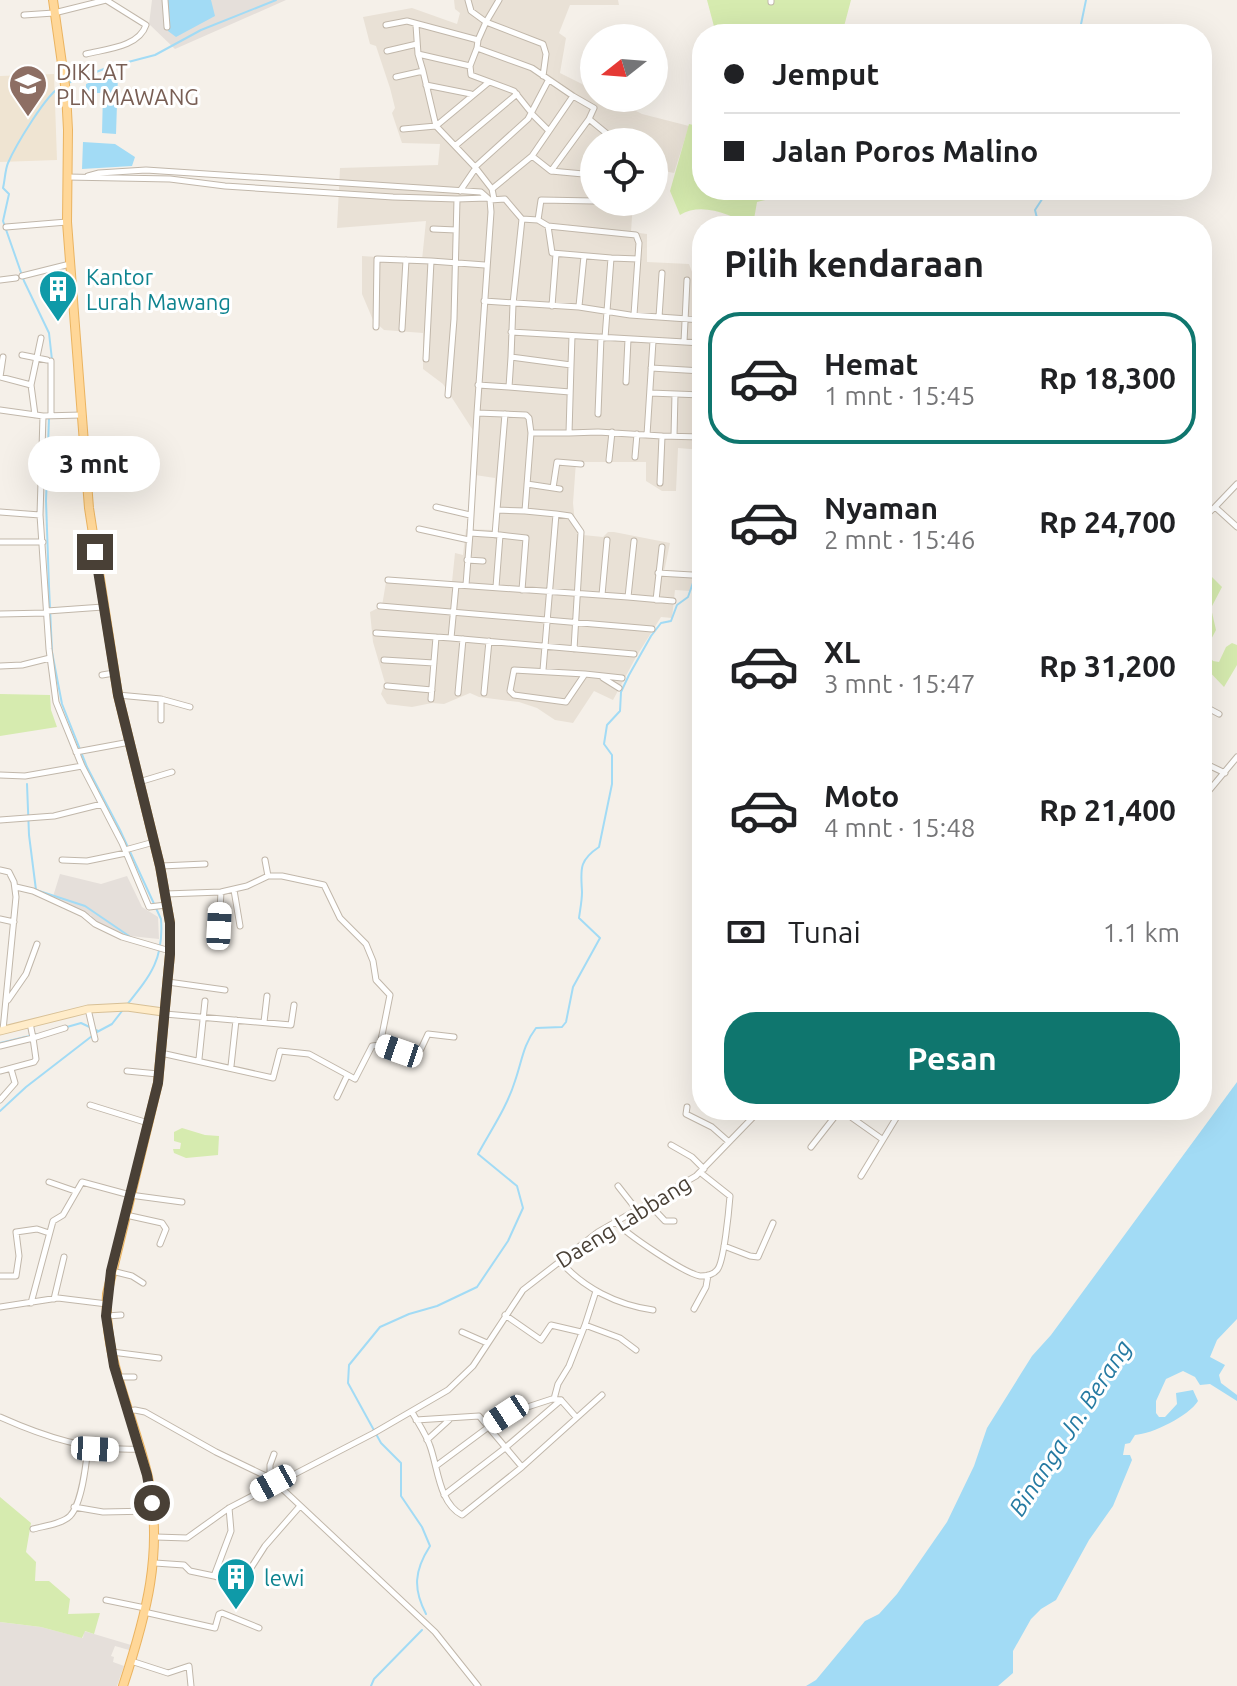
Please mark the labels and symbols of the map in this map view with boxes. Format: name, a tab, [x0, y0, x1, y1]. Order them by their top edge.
north arrow	[580, 24, 668, 112]
place label: DIKLAT PLN MAWANG	[56, 59, 199, 109]
school or university icon: DIKLAT PLN MAWANG	[7, 63, 49, 118]
place label: Kantor Lurah Mawang	[86, 264, 231, 314]
building icon: Kantor Lurah Mawang	[37, 268, 79, 323]
callout: 3 mnt	[29, 436, 161, 492]
route end	[77, 534, 113, 570]
car	[206, 901, 232, 951]
car	[372, 1032, 426, 1070]
street label: Daeng Labbang	[551, 1170, 695, 1272]
water label: Binanga Jn. Berang	[1003, 1335, 1137, 1521]
car	[479, 1391, 533, 1437]
car	[70, 1436, 120, 1462]
car	[246, 1461, 300, 1505]
route start	[134, 1485, 170, 1521]
building icon: lewi	[215, 1556, 257, 1611]
place label: lewi	[264, 1565, 304, 1590]

